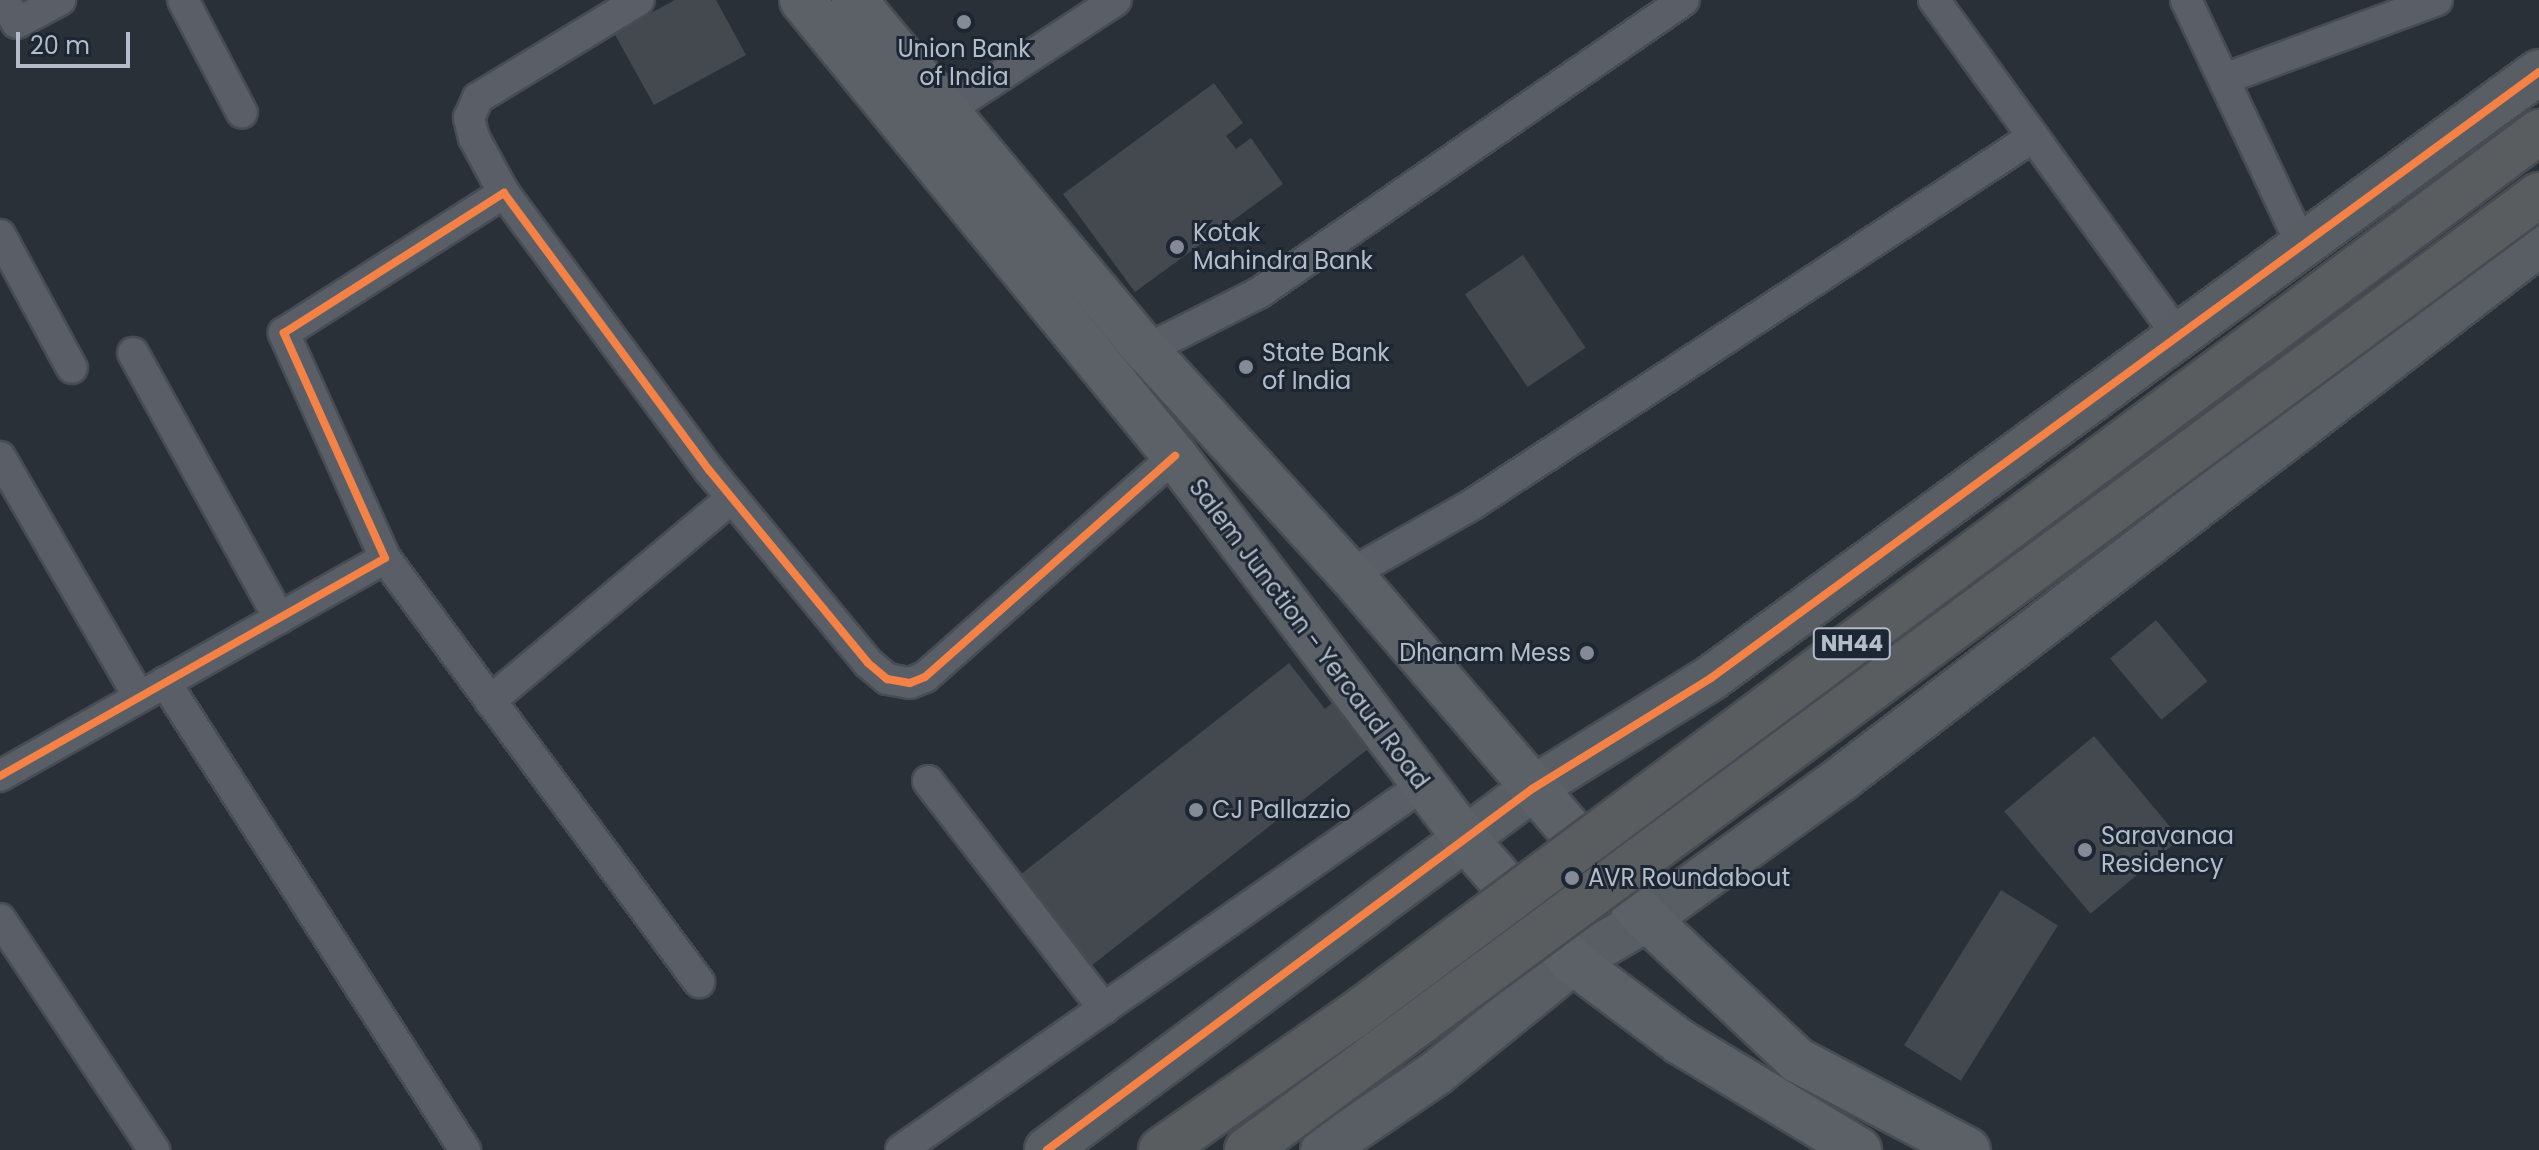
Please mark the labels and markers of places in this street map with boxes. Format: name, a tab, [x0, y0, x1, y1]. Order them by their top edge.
marker: Union Bank of India	[955, 13, 973, 31]
place label: Union Bank of India	[897, 35, 1031, 91]
place label: Kotak Mahindra Bank	[1193, 219, 1373, 275]
marker: Kotak Mahindra Bank	[1168, 238, 1186, 256]
place label: State Bank of India	[1262, 339, 1390, 395]
marker: State Bank of India	[1237, 358, 1255, 376]
place label: Dhanam Mess	[1399, 639, 1571, 667]
marker: Dhanam Mess	[1578, 644, 1596, 662]
place label: CJ Pallazzio	[1212, 796, 1351, 824]
marker: CJ Pallazzio	[1187, 801, 1205, 819]
place label: Saravanaa Residency	[2101, 822, 2234, 878]
marker: Saravanaa Residency	[2076, 841, 2094, 859]
place label: AVR Roundabout	[1588, 864, 1790, 892]
marker: AVR Roundabout	[1563, 869, 1581, 887]

